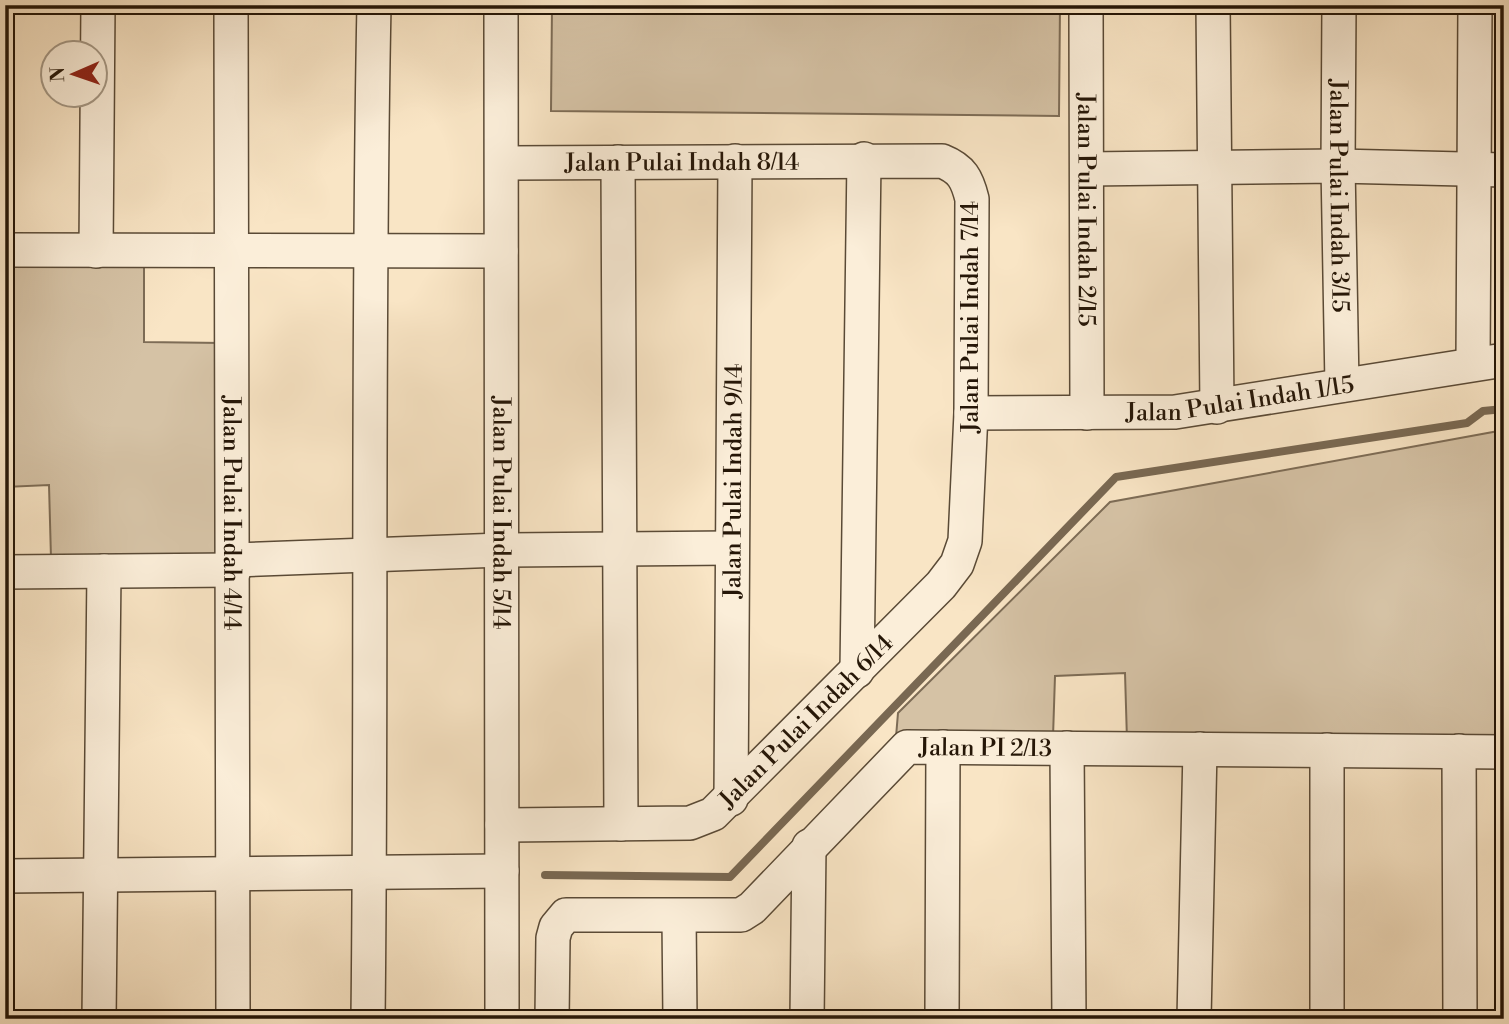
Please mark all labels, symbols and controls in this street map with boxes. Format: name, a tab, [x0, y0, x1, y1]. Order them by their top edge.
north arrow	[38, 38, 108, 108]
text: N	[46, 67, 70, 82]
street label: Jalan Pulai Indah 3/15	[1322, 78, 1355, 313]
street label: Jalan Pulai Indah 2/15	[1070, 92, 1101, 327]
street label: Jalan Pulai Indah 8/14	[564, 148, 799, 179]
street label: Jalan Pulai Indah 7/14	[956, 201, 986, 434]
street label: Jalan Pulai Indah 9/14	[718, 364, 750, 599]
street label: Jalan Pulai Indah 1/15	[1125, 370, 1356, 428]
street label: Jalan Pulai Indah 4/14	[216, 395, 246, 630]
street label: Jalan Pulai Indah 5/14	[485, 395, 516, 630]
street label: Jalan Pulai Indah 6/14	[713, 628, 900, 816]
street label: Jalan PI 2/13	[918, 733, 1052, 764]

